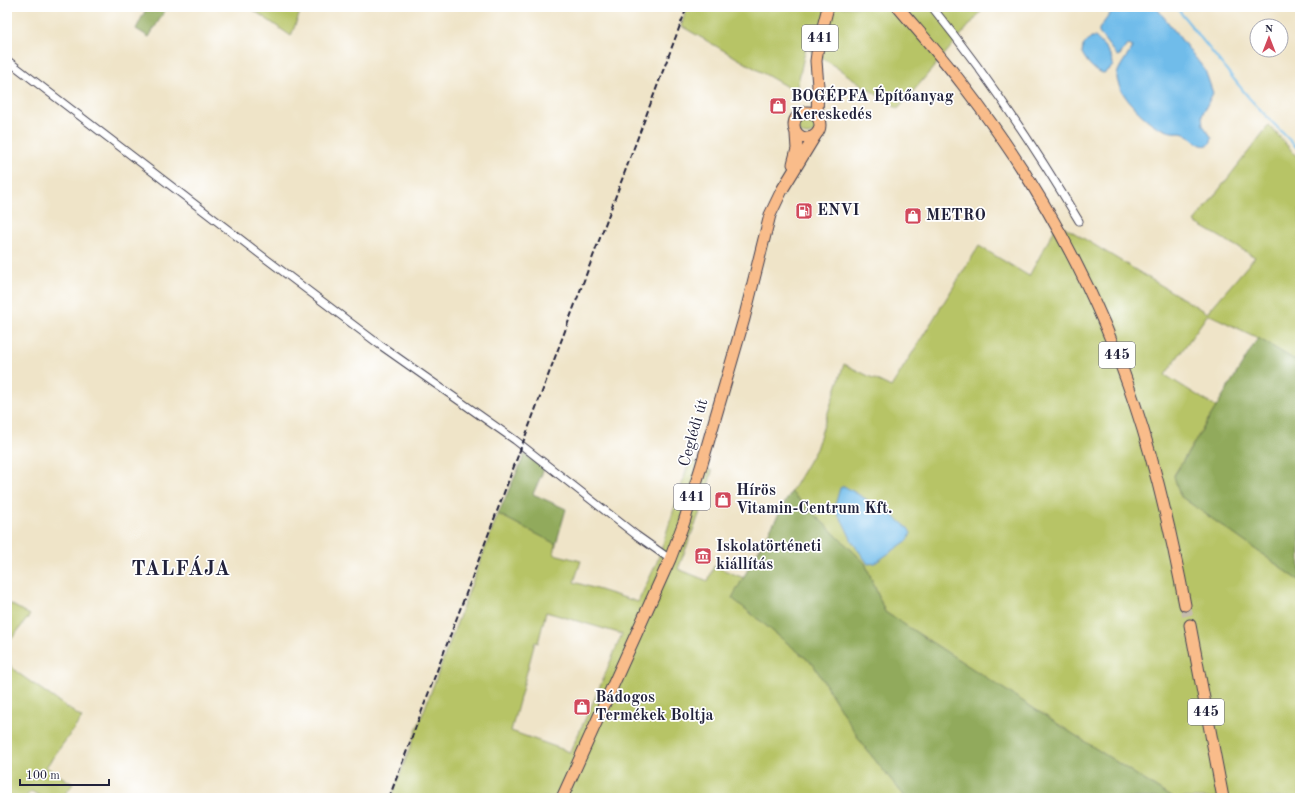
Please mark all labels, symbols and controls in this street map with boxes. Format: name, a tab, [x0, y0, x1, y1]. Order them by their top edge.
north arrow	[1249, 18, 1289, 58]
text: N	[1265, 24, 1274, 35]
road number: 441	[802, 25, 838, 51]
place label: BOGÉPFA Építőanyag Kereskedés	[791, 85, 954, 123]
shop icon: BOGÉPFA Építőanyag Kereskedés	[768, 96, 788, 116]
fuel station icon: ENVI	[794, 201, 814, 221]
place label: ENVI	[817, 203, 860, 219]
shop icon: METRO	[903, 206, 923, 226]
place label: METRO	[926, 208, 986, 224]
road number: 445	[1099, 342, 1135, 368]
street label: Ceglédi út	[677, 397, 711, 469]
place label: Hírös Vitamin-Centrum Kft.	[736, 483, 892, 517]
road number: 441	[674, 484, 710, 510]
shop icon: Hírös Vitamin-Centrum Kft.	[713, 490, 733, 510]
place label: Iskolatörténeti kiállítás	[716, 539, 821, 573]
museum icon: Iskolatörténeti kiállítás	[693, 546, 713, 566]
district label: TALFÁJA	[131, 555, 231, 580]
place label: Bádogos Termékek Boltja	[595, 690, 714, 724]
shop icon: Bádogos Termékek Boltja	[572, 697, 592, 717]
road number: 445	[1188, 699, 1224, 725]
scale bar	[20, 761, 109, 787]
text: 100 m	[26, 770, 60, 782]

